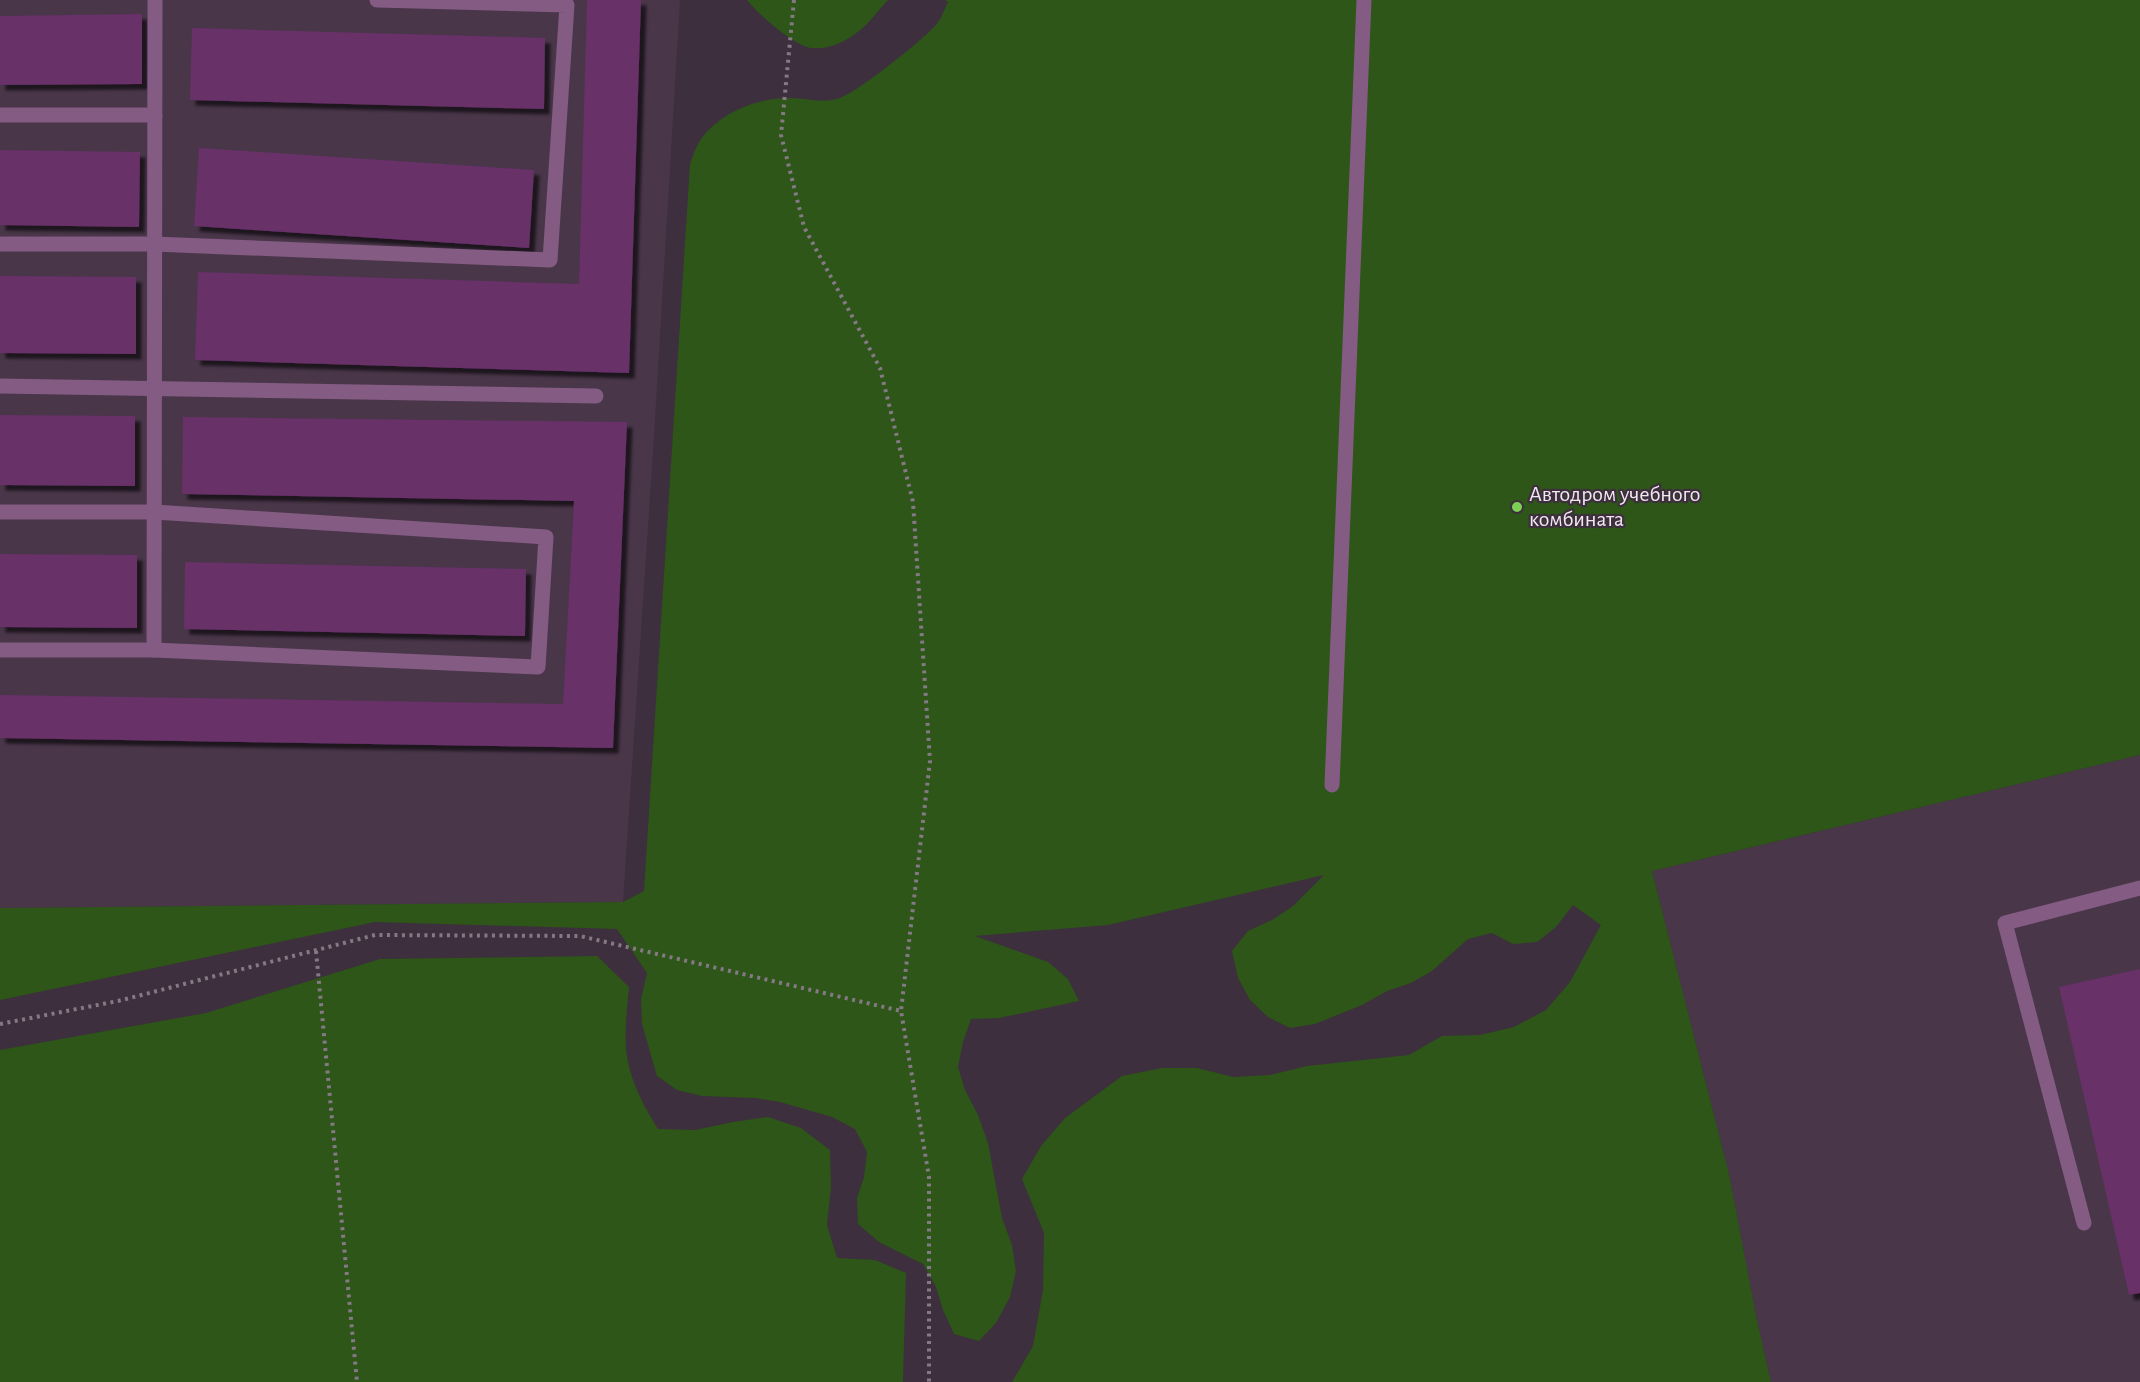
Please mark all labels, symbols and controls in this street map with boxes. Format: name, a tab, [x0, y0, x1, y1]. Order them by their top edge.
place label: Автодром учебного комбината	[1529, 483, 1700, 530]
marker: Автодром учебного комбината	[1510, 500, 1524, 514]

